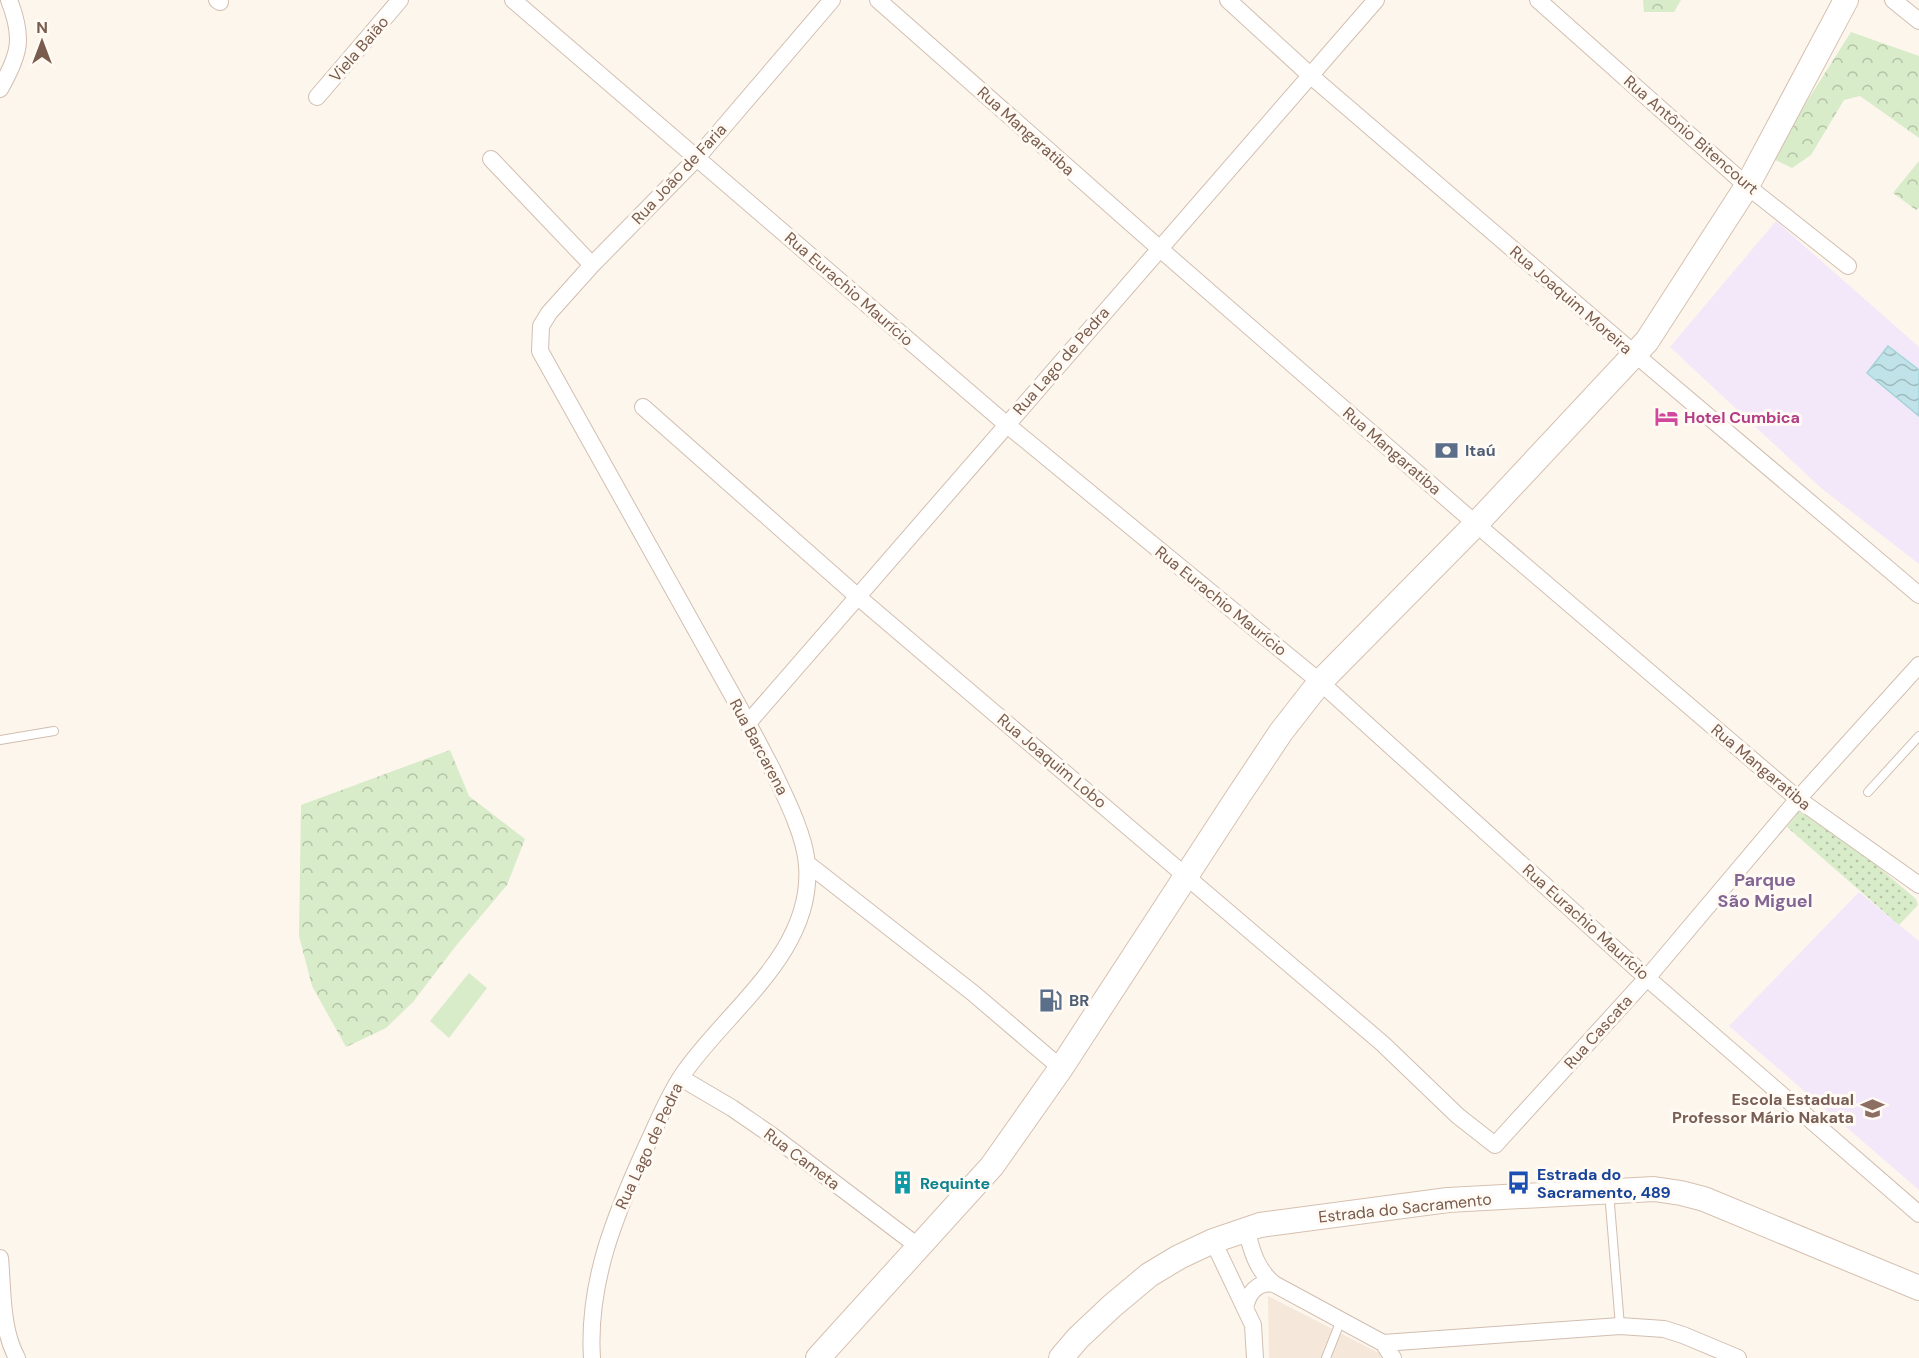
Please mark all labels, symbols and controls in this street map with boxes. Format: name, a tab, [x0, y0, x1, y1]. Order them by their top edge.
north arrow	[12, 12, 72, 72]
street label: Viela Baião	[325, 12, 393, 86]
text: N	[36, 17, 48, 38]
street label: Rua Antônio Bitencourt	[1619, 71, 1763, 199]
street label: Rua Mangaratiba	[973, 82, 1079, 180]
street label: Rua João de Faria	[627, 119, 731, 229]
street label: Rua Eurachio Maurício	[780, 227, 918, 351]
street label: Rua Joaquim Moreira	[1505, 241, 1637, 359]
street label: Rua Lago de Pedra	[1008, 302, 1114, 420]
street label: Rua Mangaratiba	[1338, 402, 1446, 500]
hotel icon: Hotel Cumbica	[1653, 404, 1679, 430]
place label: Hotel Cumbica	[1684, 407, 1800, 428]
bank icon: Itaú	[1434, 437, 1460, 463]
place label: Itaú	[1465, 440, 1496, 461]
street label: Rua Eurachio Maurício	[1151, 541, 1291, 661]
street label: Rua Barcarena	[725, 695, 793, 799]
street label: Rua Joaquim Lobo	[993, 709, 1111, 813]
street label: Rua Mangaratiba	[1707, 719, 1815, 815]
street label: Rua Eurachio Maurício	[1518, 859, 1654, 985]
district label: Parque São Miguel	[1718, 868, 1812, 913]
fuel station icon: BR	[1038, 987, 1064, 1013]
place label: BR	[1069, 990, 1089, 1011]
street label: Rua Cascata	[1559, 991, 1637, 1073]
street label: Rua Lago de Pedra	[611, 1079, 687, 1213]
place label: Escola Estadual Professor Mário Nakata	[1672, 1089, 1854, 1128]
school or university icon: Escola Estadual Professor Mário Nakata	[1859, 1095, 1885, 1121]
street label: Rua Cameta	[760, 1124, 844, 1194]
place label: Estrada do Sacramento, 489	[1537, 1164, 1671, 1203]
building icon: Requinte	[889, 1170, 915, 1196]
bus stop icon: Estrada do Sacramento, 489	[1506, 1170, 1532, 1196]
place label: Requinte	[920, 1173, 990, 1194]
street label: Estrada do Sacramento	[1317, 1188, 1493, 1228]

